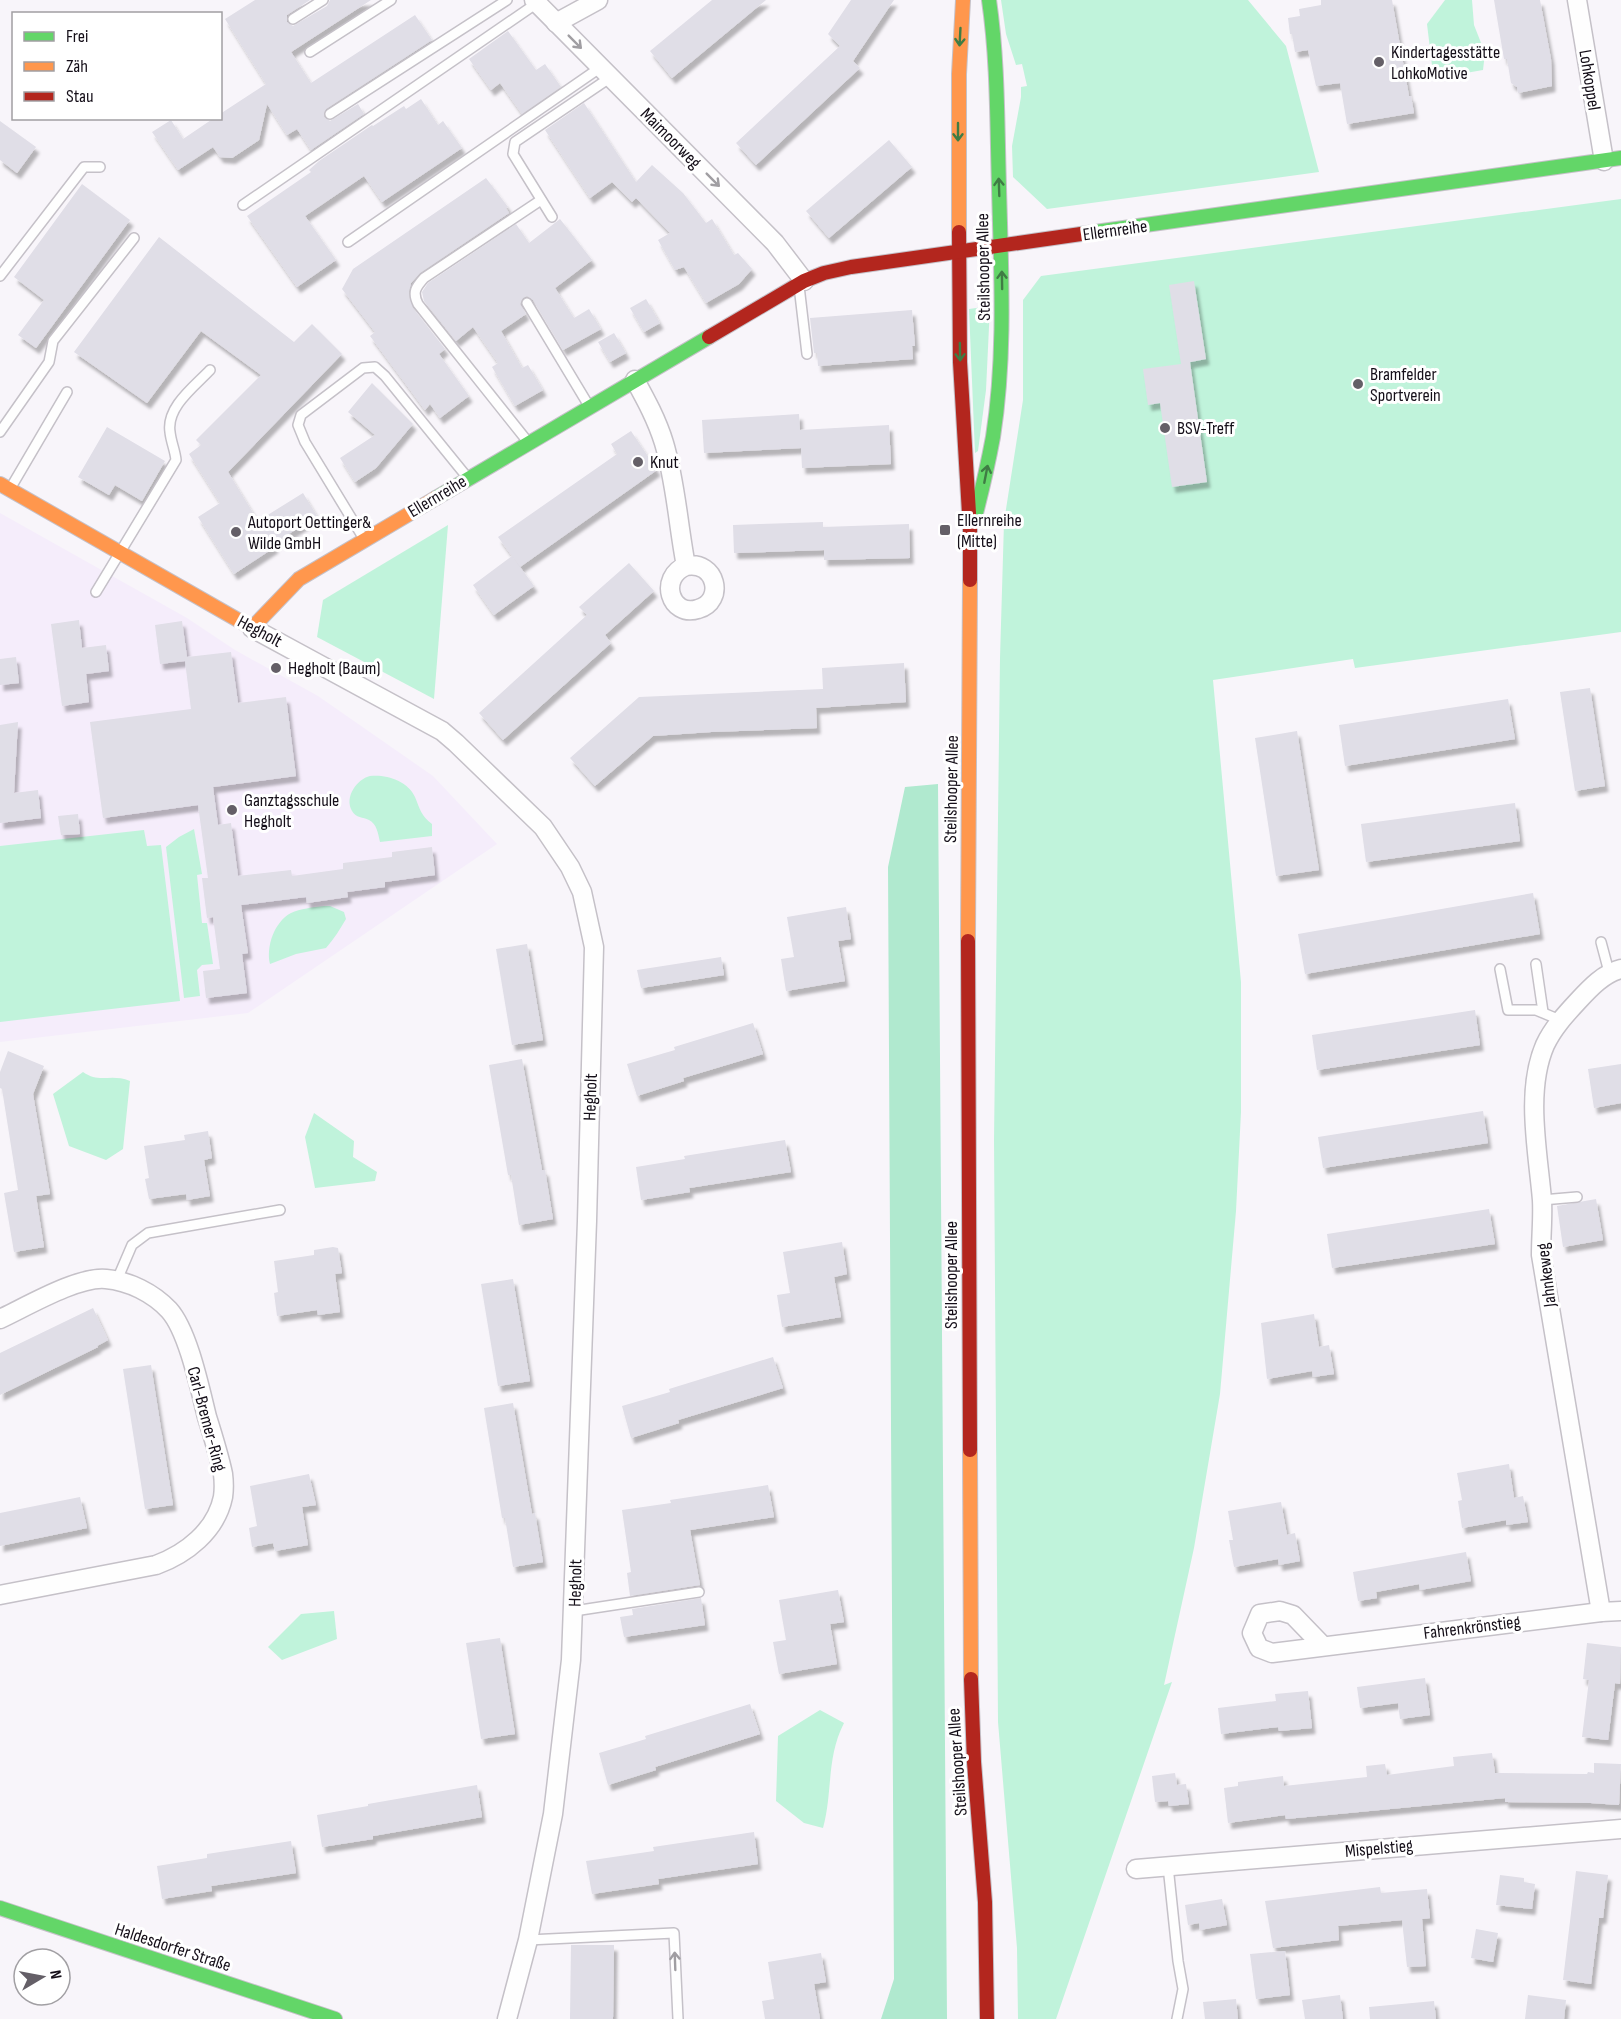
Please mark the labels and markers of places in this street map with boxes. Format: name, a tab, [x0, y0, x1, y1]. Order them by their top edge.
place label: Kindertagesstätte LohkoMotive	[1391, 42, 1500, 84]
marker: Kindertagesstätte LohkoMotive	[1372, 55, 1386, 69]
place label: Bramfelder Sportverein	[1370, 364, 1441, 406]
marker: Bramfelder Sportverein	[1351, 377, 1365, 391]
place label: BSV-Treff	[1177, 418, 1235, 439]
marker: BSV-Treff	[1158, 421, 1172, 435]
place label: Knut	[650, 452, 679, 473]
marker: Knut	[631, 455, 645, 469]
place label: Ellernreihe (Mitte)	[957, 510, 1022, 552]
place label: Autoport Oettinger& Wilde GmbH	[247, 512, 371, 554]
marker: Ellernreihe (Mitte)	[938, 523, 952, 537]
marker: Autoport Oettinger& Wilde GmbH	[229, 525, 243, 539]
place label: Hegholt (Baum)	[288, 658, 380, 679]
marker: Hegholt (Baum)	[269, 661, 283, 675]
place label: Ganztagsschule Hegholt	[244, 790, 339, 832]
marker: Ganztagsschule Hegholt	[225, 803, 239, 817]

